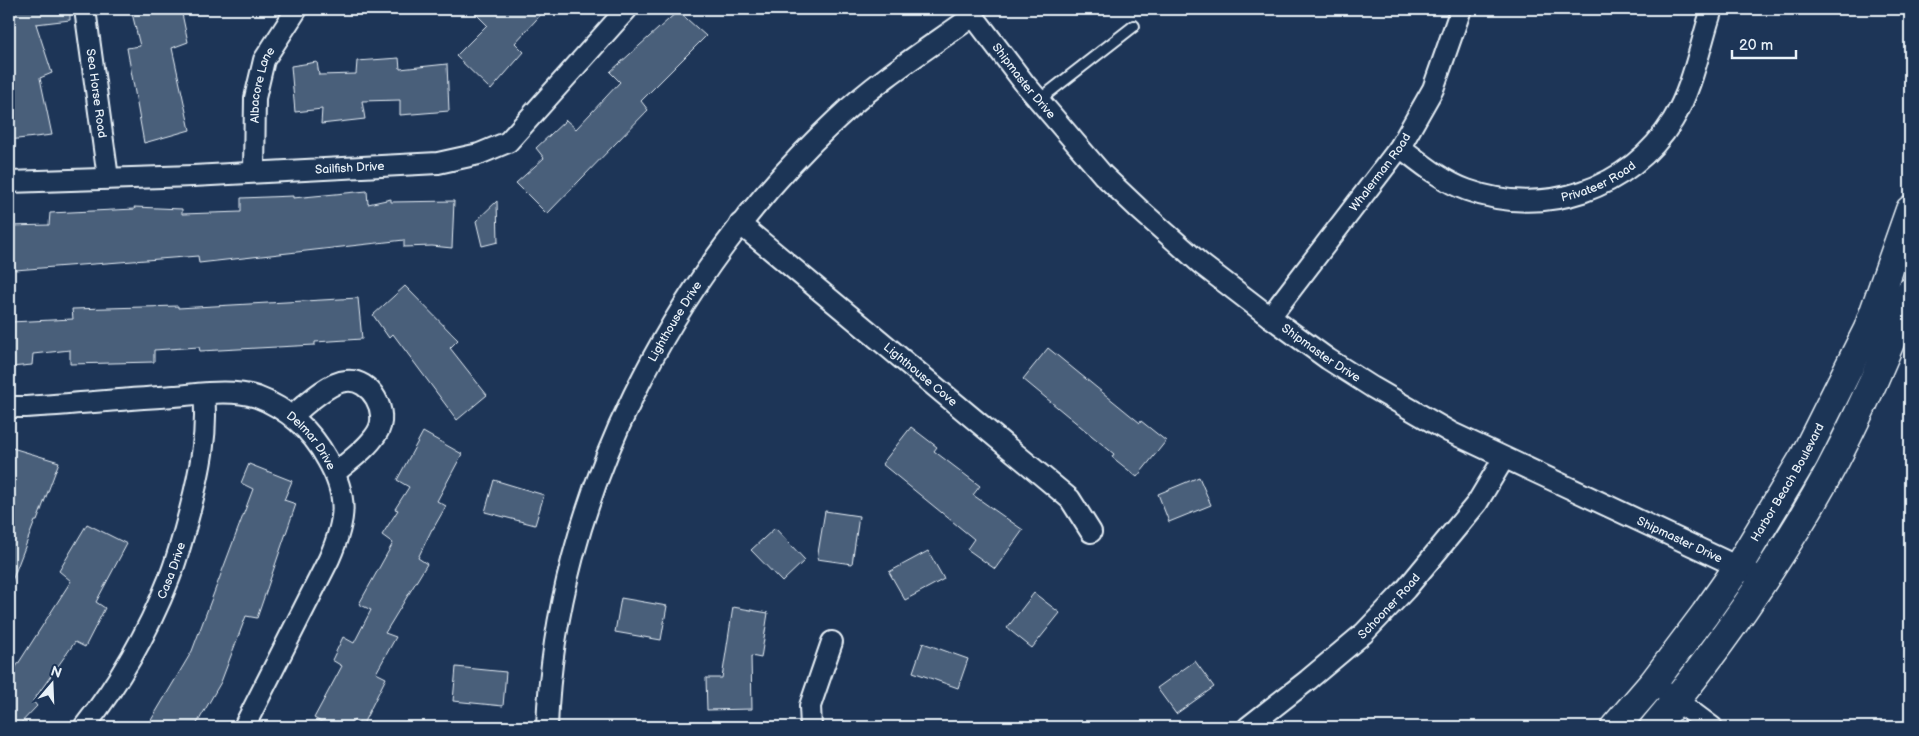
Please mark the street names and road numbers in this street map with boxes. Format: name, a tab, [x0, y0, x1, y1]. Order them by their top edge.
street label: Shipmaster Drive	[989, 40, 1059, 122]
street label: Albacore Lane	[247, 44, 278, 123]
street label: Sea Horse Road	[83, 48, 110, 139]
street label: Whalerman Road	[1346, 130, 1414, 214]
street label: Sailfish Drive	[315, 158, 385, 177]
street label: Privateer Road	[1560, 158, 1639, 205]
street label: Lighthouse Drive	[645, 278, 705, 364]
street label: Shipmaster Drive	[1279, 320, 1363, 385]
street label: Lighthouse Cove	[881, 339, 960, 409]
street label: Delmar Drive	[284, 408, 339, 472]
street label: Harbor Beach Boulevard	[1747, 421, 1827, 544]
street label: Shipmaster Drive	[1635, 513, 1725, 566]
street label: Casa Drive	[154, 540, 189, 601]
street label: Schooner Road	[1355, 570, 1423, 642]

